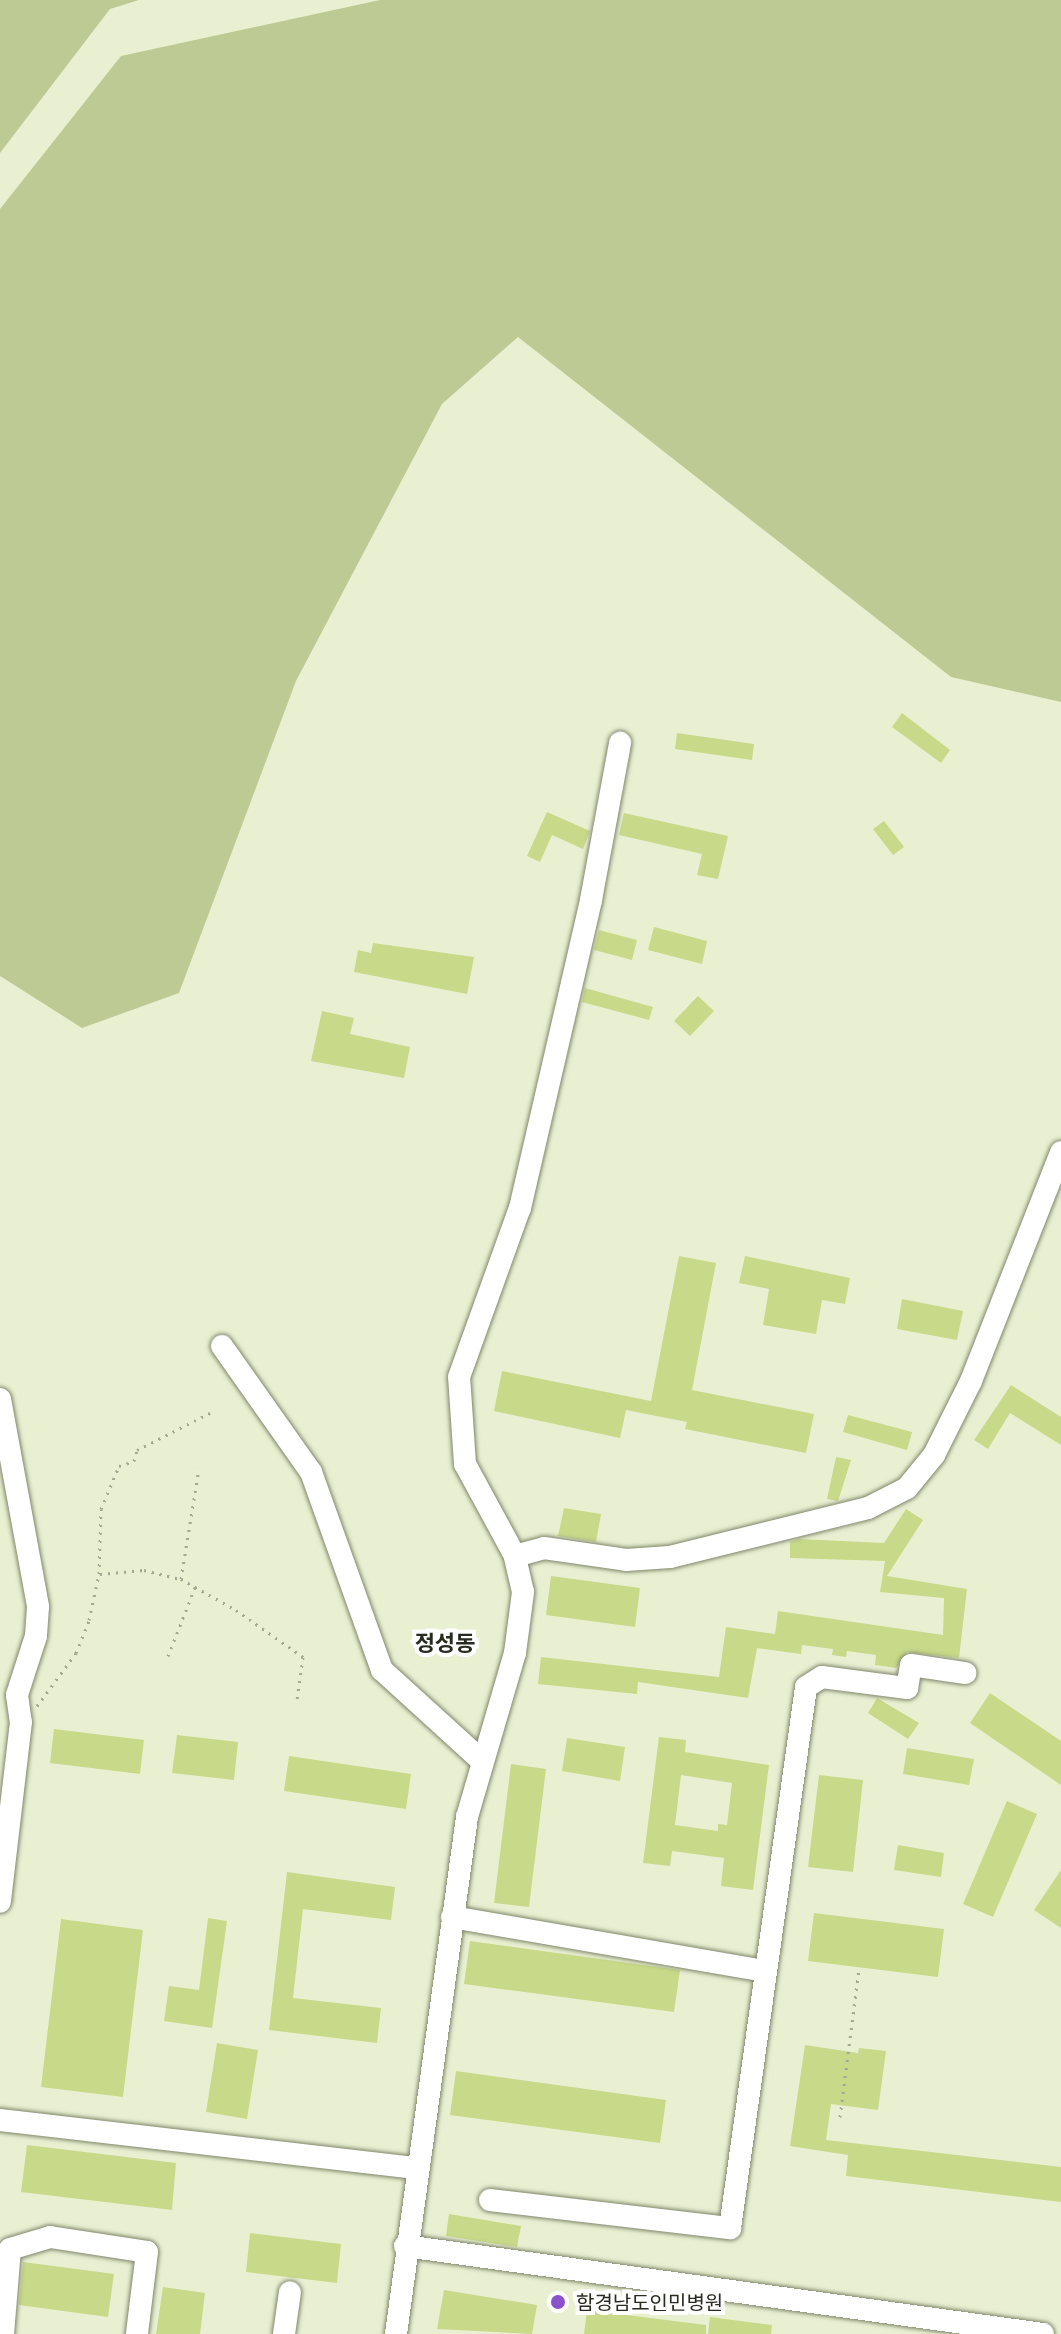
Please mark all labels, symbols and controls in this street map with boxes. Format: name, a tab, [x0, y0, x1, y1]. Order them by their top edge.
district label: 정성동	[415, 1631, 475, 1657]
place label: 함경남도인민병원	[576, 2290, 723, 2314]
marker: 함경남도인민병원	[547, 2291, 569, 2313]

